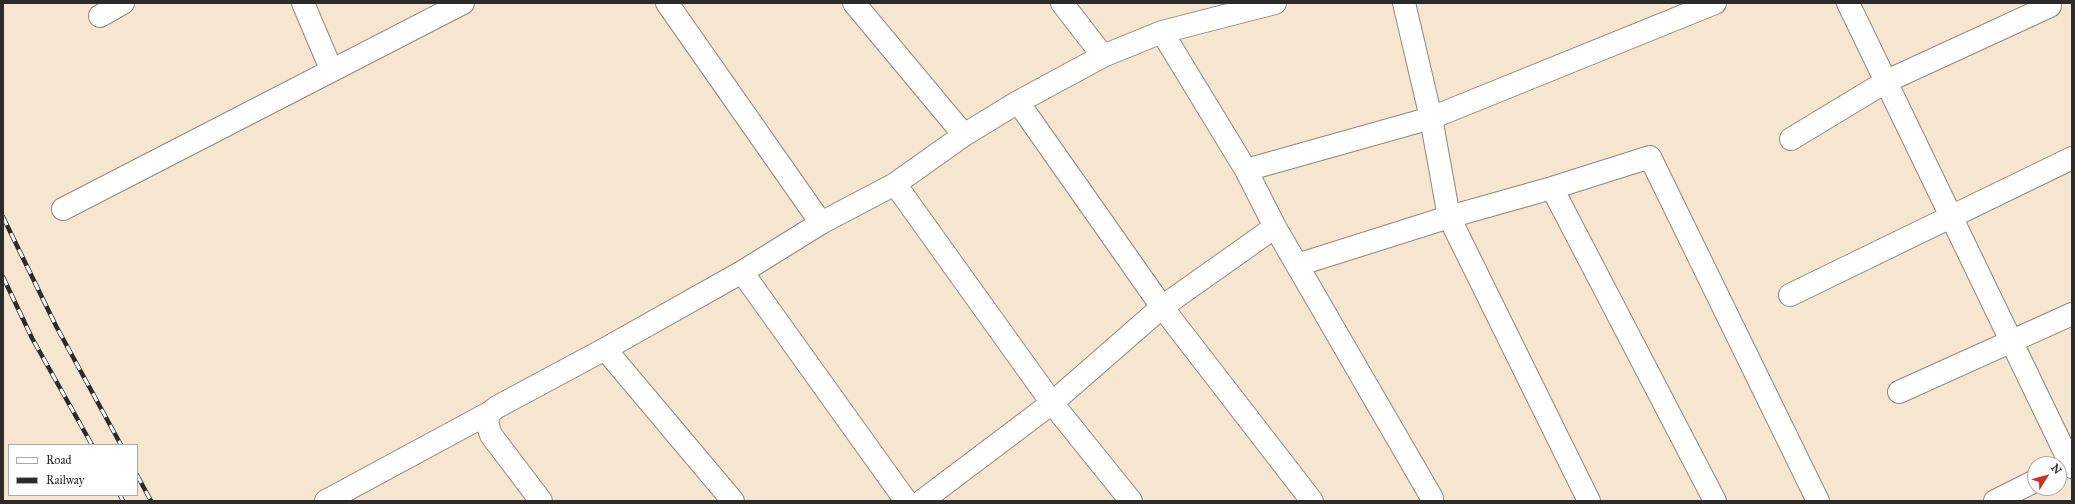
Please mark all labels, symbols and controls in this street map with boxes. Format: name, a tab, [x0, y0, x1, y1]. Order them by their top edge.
legend	[8, 444, 138, 496]
text: Road	[46, 453, 72, 467]
north arrow	[2027, 456, 2067, 496]
text: N	[2048, 461, 2064, 477]
text: Railway	[46, 473, 84, 487]

